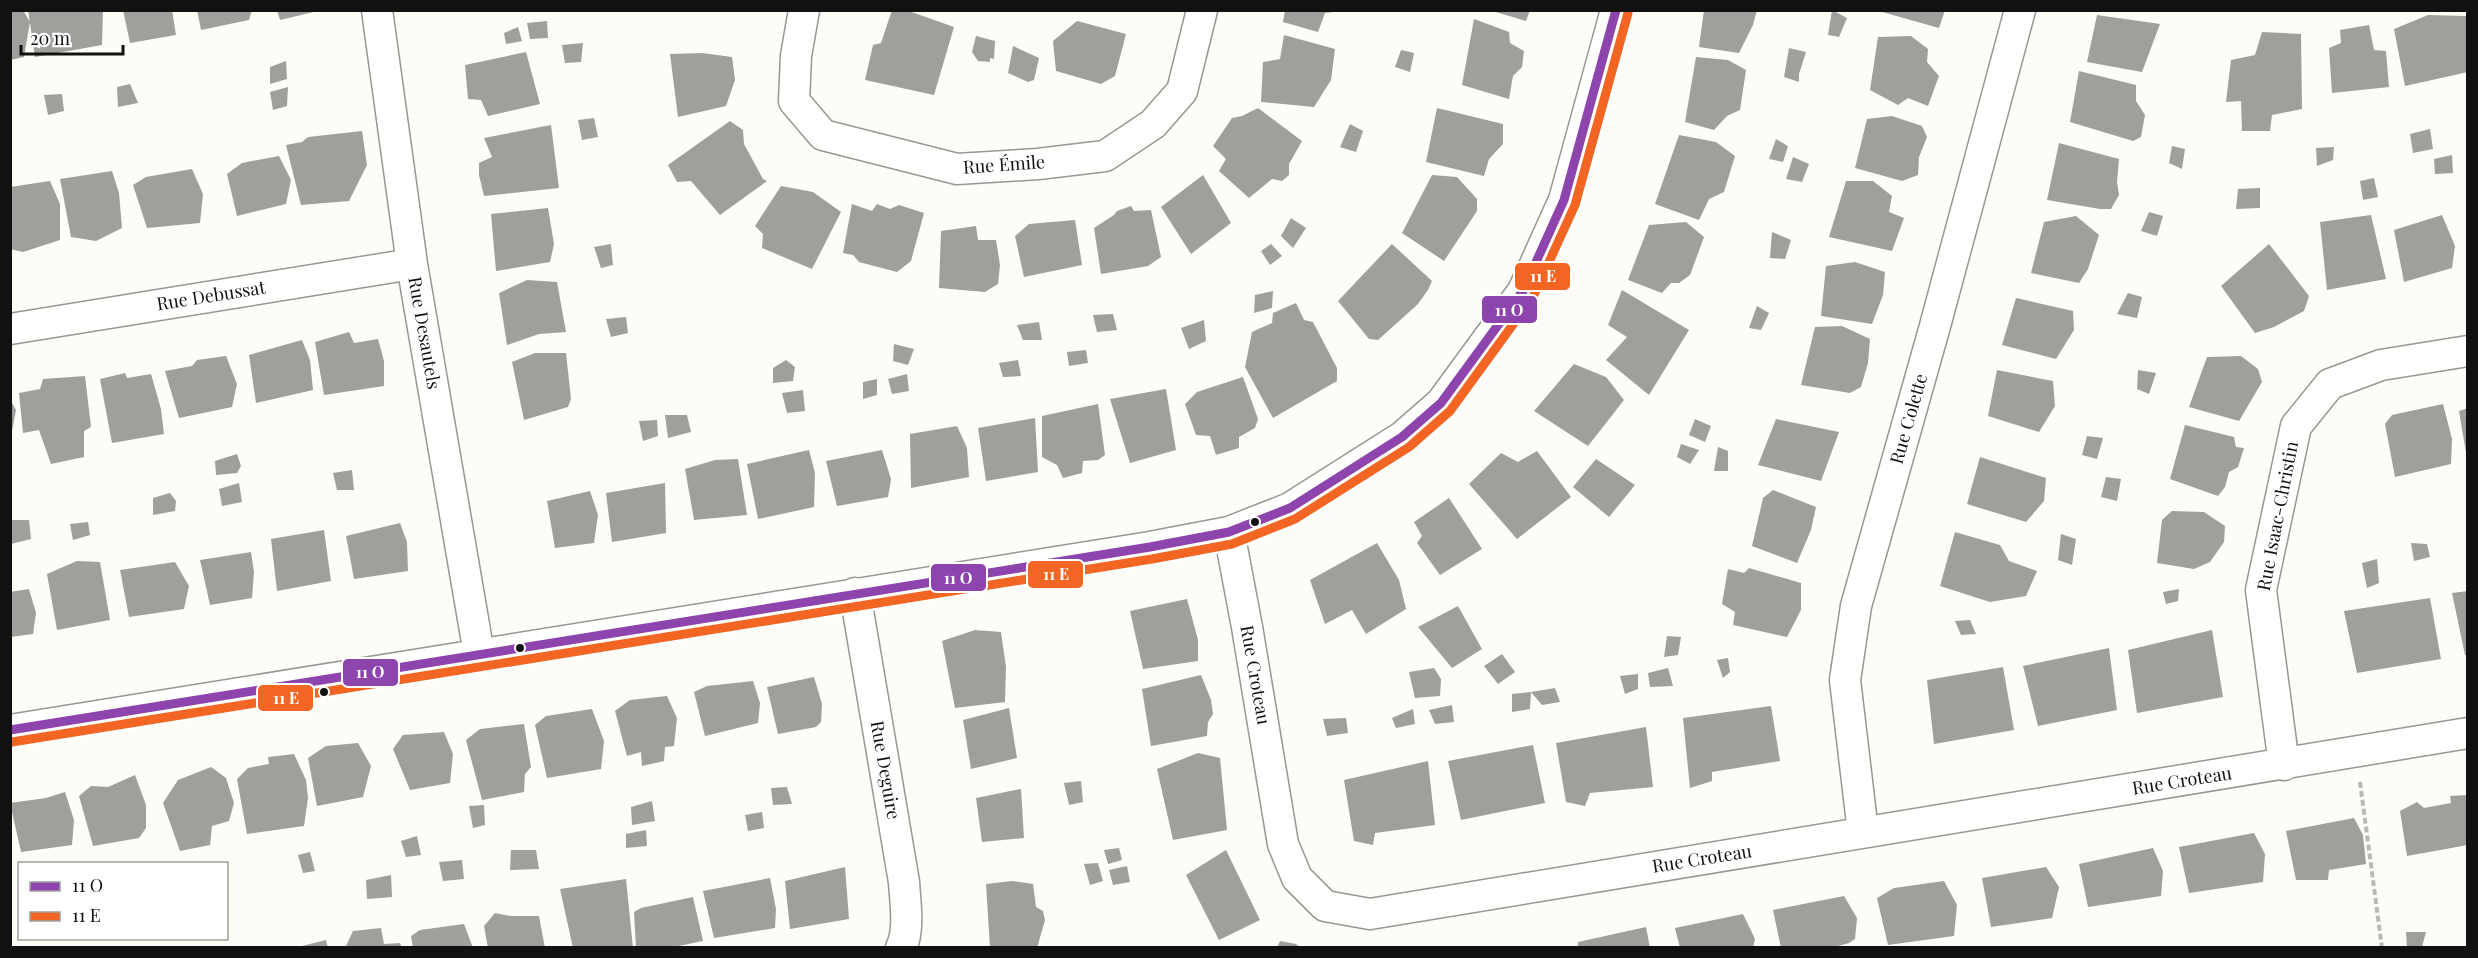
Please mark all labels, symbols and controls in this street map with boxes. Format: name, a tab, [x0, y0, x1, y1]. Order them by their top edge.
scale bar	[21, 18, 123, 56]
text: 20 m	[30, 26, 70, 50]
street label: Rue Émile	[962, 149, 1046, 179]
line badge: 11 E	[1514, 262, 1571, 291]
text: 11 E	[1530, 265, 1556, 286]
street label: Rue Debussat	[155, 274, 268, 315]
street label: Rue Desautels	[403, 275, 447, 391]
line badge: 11 O	[1481, 295, 1538, 324]
text: 11 O	[1495, 299, 1523, 320]
street label: Rue Colette	[1884, 371, 1932, 467]
street label: Rue Isaac-Christin	[2251, 439, 2303, 593]
unlabelled marker	[1249, 516, 1261, 528]
line badge: 11 E	[1027, 560, 1084, 589]
line badge: 11 O	[930, 563, 987, 592]
text: 11 E	[1043, 563, 1069, 584]
text: 11 O	[944, 567, 972, 588]
street label: Rue Croteau	[1235, 623, 1277, 727]
unlabelled marker	[514, 642, 526, 654]
line badge: 11 O	[342, 658, 399, 687]
text: 11 O	[356, 661, 384, 682]
line badge: 11 E	[257, 684, 314, 712]
unlabelled marker	[318, 686, 330, 698]
text: 11 E	[273, 687, 299, 708]
street label: Rue Deguire	[865, 719, 906, 821]
street label: Rue Croteau	[2130, 760, 2234, 800]
street label: Rue Croteau	[1650, 838, 1754, 878]
legend	[18, 862, 228, 940]
text: 11 O	[72, 873, 103, 897]
text: 11 E	[72, 903, 101, 927]

